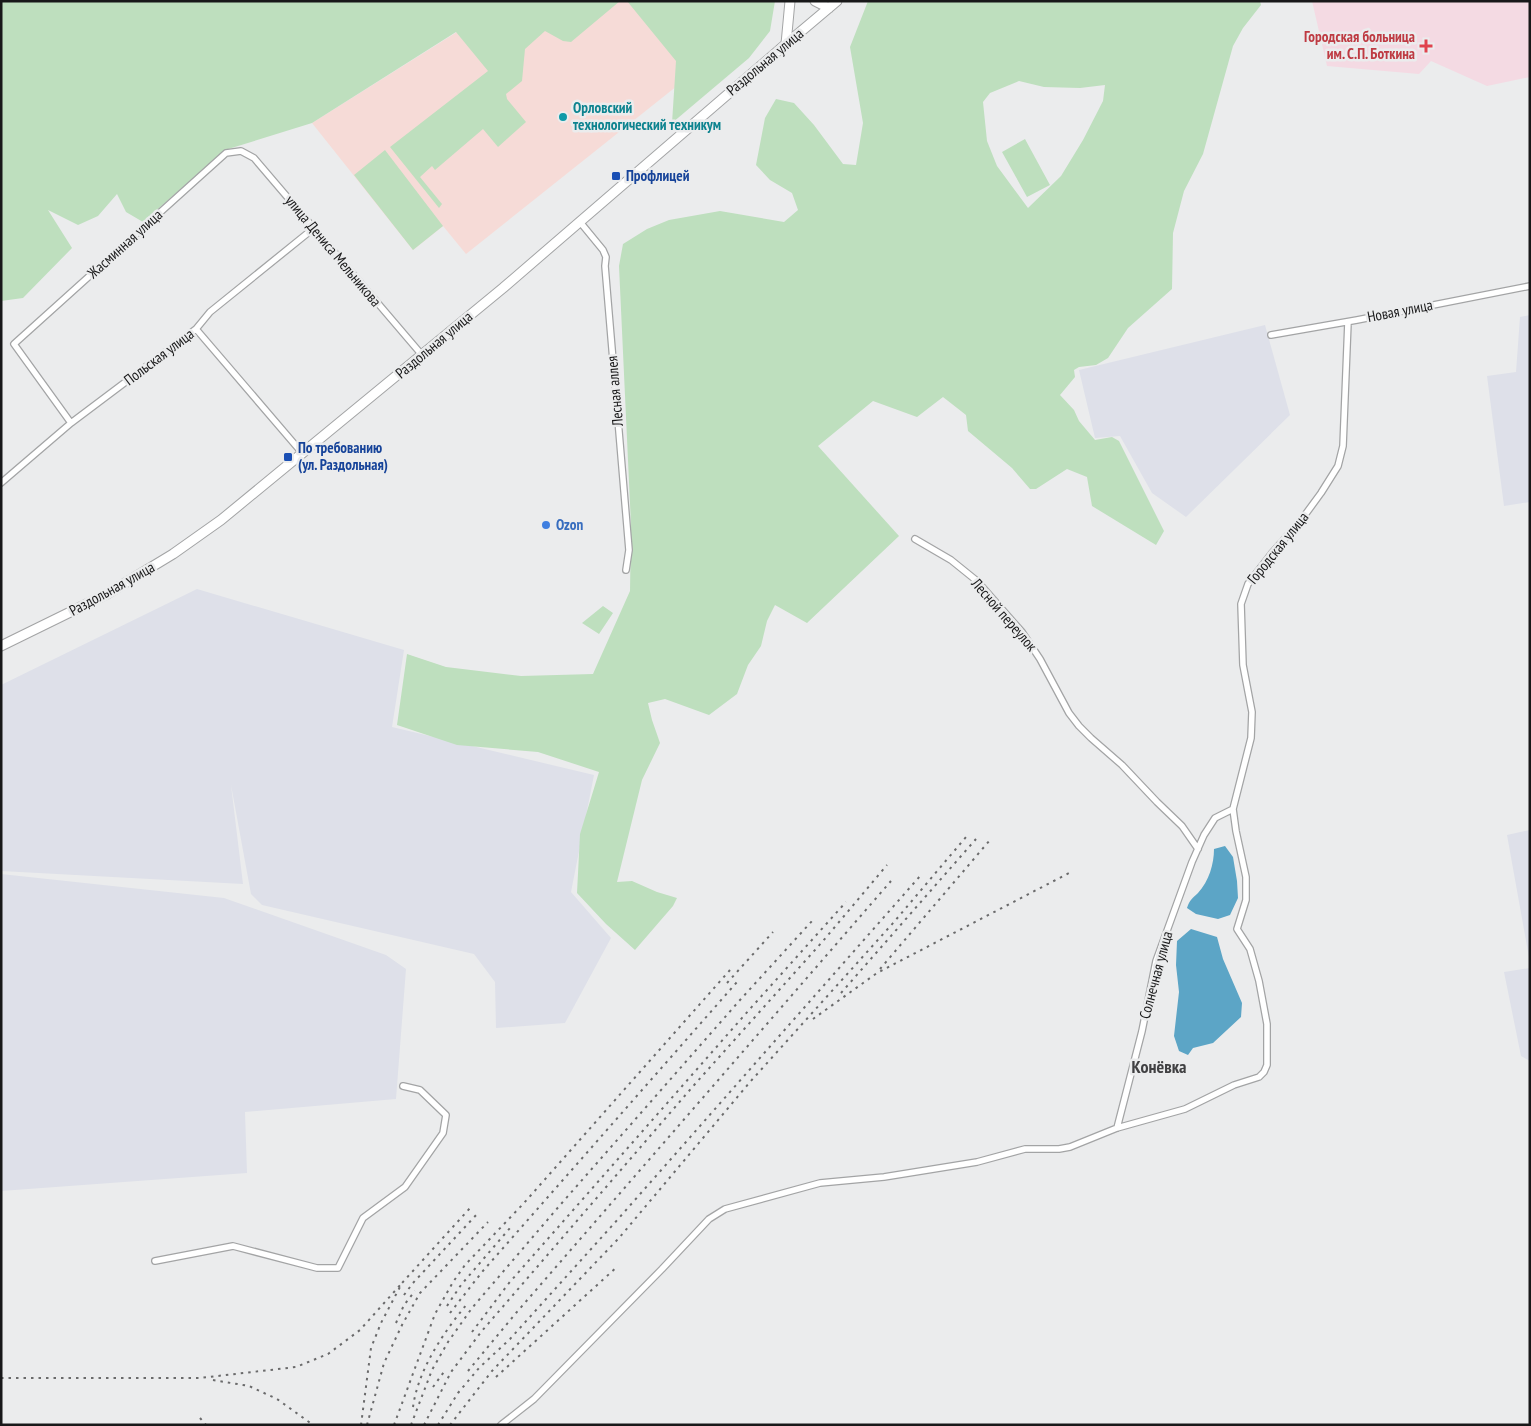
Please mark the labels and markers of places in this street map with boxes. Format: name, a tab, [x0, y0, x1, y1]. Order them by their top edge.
place label: Городская больница им. С.П. Боткина	[1304, 27, 1415, 63]
marker: Городская больница им. С.П. Боткина	[1419, 39, 1433, 53]
place label: Орловский технологический техникум	[573, 98, 721, 134]
marker: Орловский технологический техникум	[557, 111, 569, 123]
place label: Профлицей	[626, 166, 690, 185]
marker: Профлицей	[610, 170, 622, 182]
place label: По требованию (ул. Раздольная)	[298, 438, 388, 474]
marker: По требованию (ул. Раздольная)	[282, 451, 294, 463]
place label: Ozon	[556, 515, 583, 534]
marker: Ozon	[540, 519, 552, 531]

